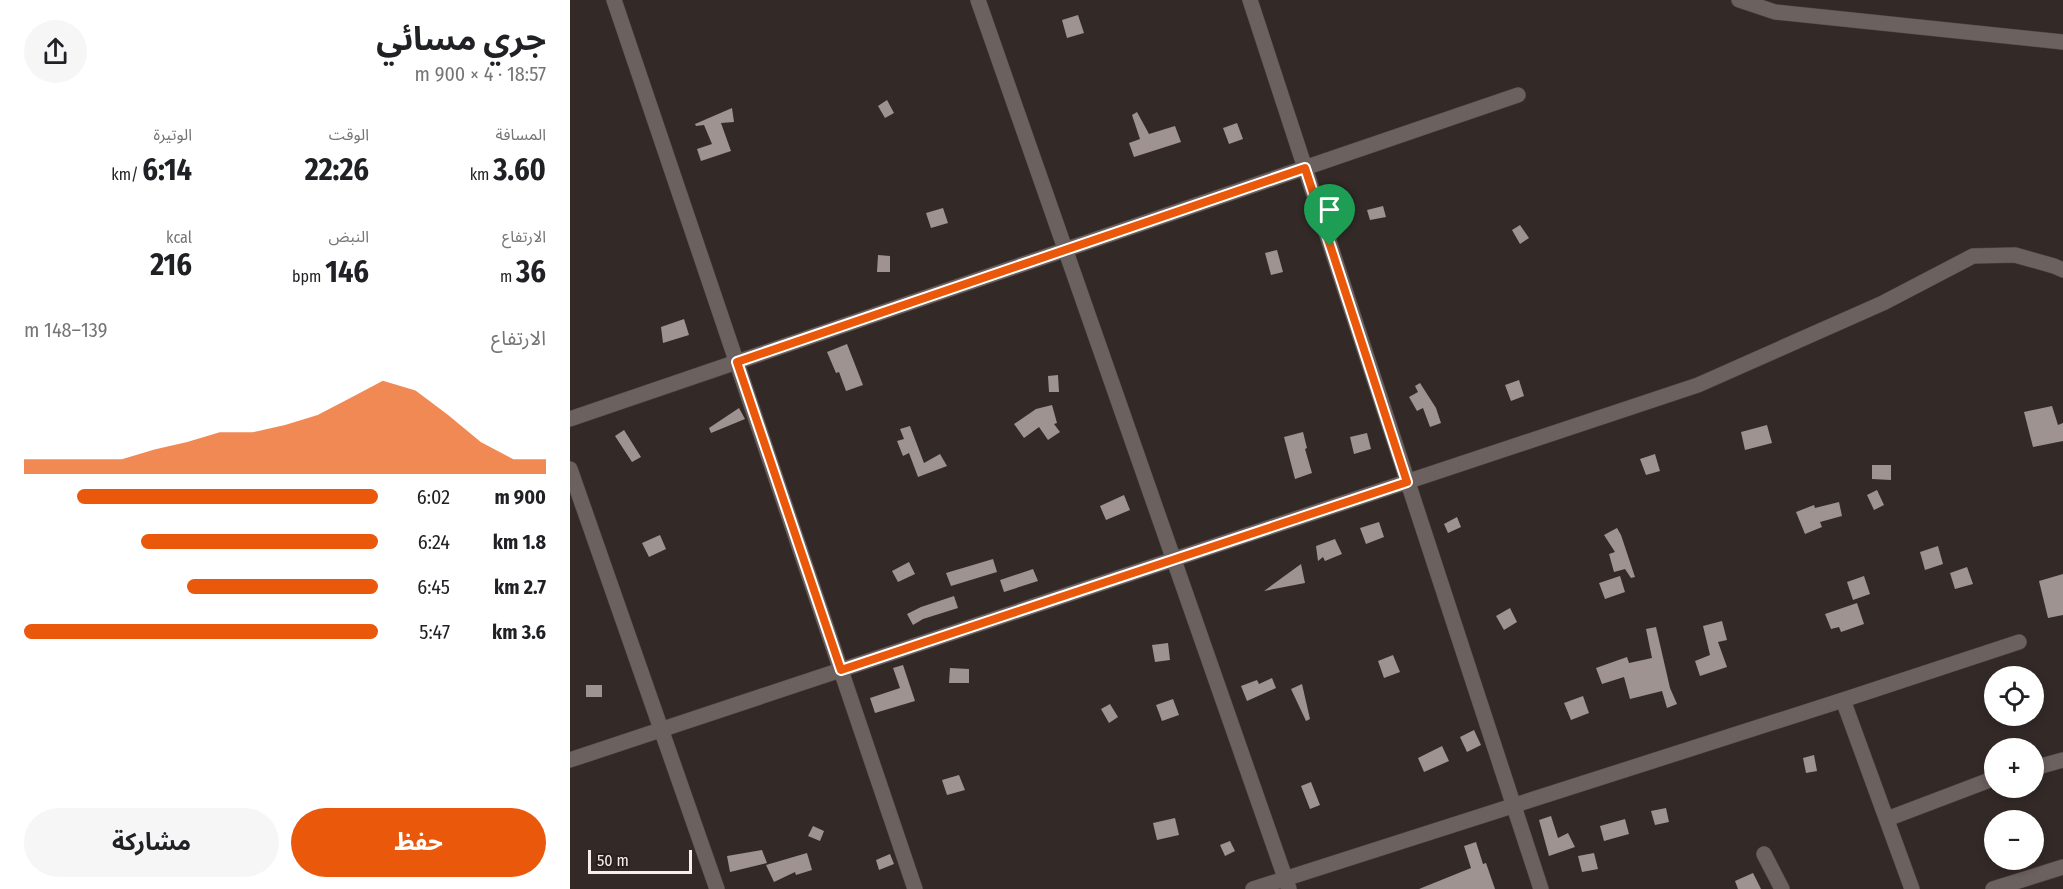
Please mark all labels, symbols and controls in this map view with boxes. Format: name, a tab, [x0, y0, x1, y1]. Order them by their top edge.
text: جري مسائي	[376, 19, 546, 59]
button: share	[24, 20, 87, 83]
text: 18:57 · 4 × 900 m	[415, 62, 546, 86]
text: الوتيرة	[154, 125, 192, 144]
text: الوقت	[329, 125, 369, 144]
text: المسافة	[496, 125, 546, 144]
text: 6:14	[142, 152, 192, 188]
text: 22:26	[305, 152, 369, 188]
text: 3.60	[493, 152, 546, 188]
text: /km	[111, 165, 142, 184]
text: km	[470, 165, 493, 184]
pin	[1304, 184, 1355, 246]
icon: arrive	[1313, 193, 1346, 226]
text: النبض	[328, 227, 369, 246]
text: الارتفاع	[502, 227, 546, 246]
text: kcal	[166, 228, 192, 247]
text: 216	[150, 247, 192, 283]
text: 146	[325, 254, 369, 290]
text: 36	[516, 254, 546, 290]
text: bpm	[292, 267, 325, 286]
text: m	[500, 267, 516, 286]
text: 139–148 m	[24, 318, 107, 342]
text: الارتفاع	[491, 326, 546, 350]
text: 6:02	[417, 485, 450, 509]
text: 900 m	[494, 485, 546, 509]
text: 6:24	[418, 530, 450, 554]
text: 1.8 km	[493, 530, 546, 554]
text: 6:45	[417, 575, 450, 599]
text: 2.7 km	[494, 575, 546, 599]
text: 5:47	[419, 620, 450, 644]
text: 3.6 km	[492, 620, 546, 644]
map controls	[1984, 666, 2044, 870]
button: locate	[1984, 666, 2044, 726]
button: +	[1984, 738, 2044, 798]
button: مشاركة	[24, 808, 279, 877]
button: حفظ	[291, 808, 546, 877]
button: −	[1984, 810, 2044, 870]
scale bar	[588, 847, 692, 874]
text: 50 m	[597, 851, 629, 870]

